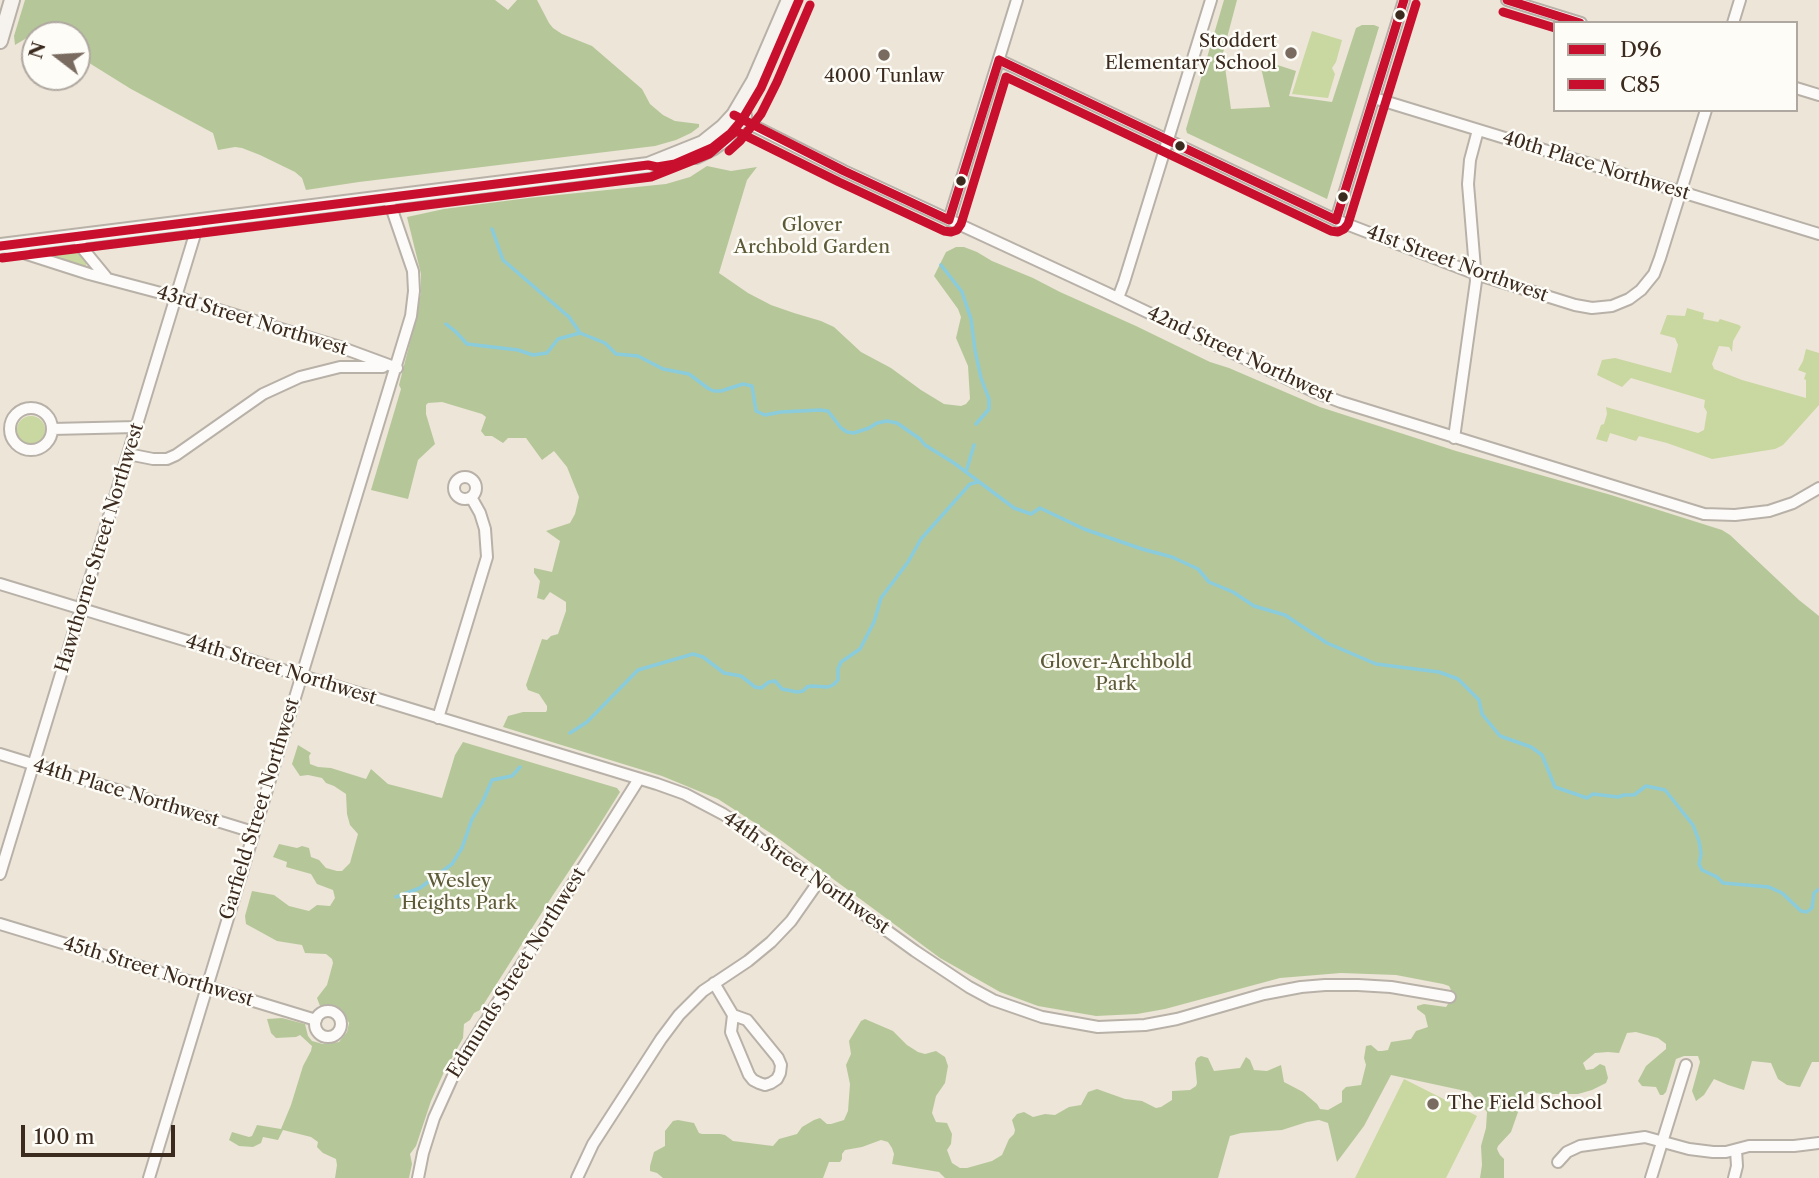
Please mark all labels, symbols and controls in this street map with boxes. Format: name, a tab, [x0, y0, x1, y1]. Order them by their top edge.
unlabelled marker	[1393, 8, 1407, 22]
north arrow	[21, 21, 91, 91]
legend	[1553, 21, 1798, 112]
place label: Stoddert Elementary School	[1105, 31, 1277, 75]
text: D96	[1620, 37, 1662, 62]
text: N	[24, 39, 51, 62]
marker: Stoddert Elementary School	[1283, 45, 1299, 61]
marker: 4000 Tunlaw	[876, 47, 892, 63]
place label: 4000 Tunlaw	[824, 66, 944, 88]
text: C85	[1620, 72, 1660, 97]
street label: 40th Place Northwest	[1500, 127, 1692, 205]
unlabelled marker	[1173, 139, 1187, 153]
unlabelled marker	[954, 174, 968, 188]
unlabelled marker	[1336, 190, 1350, 204]
park label: Glover Archbold Garden	[734, 215, 890, 259]
street label: 41st Street Northwest	[1363, 221, 1551, 307]
street label: 43rd Street Northwest	[154, 281, 350, 361]
street label: 42nd Street Northwest	[1143, 302, 1337, 408]
street label: Hawthorne Street Northwest	[51, 420, 149, 676]
street label: 44th Street Northwest	[183, 630, 379, 710]
park label: Glover-Archbold Park	[1040, 652, 1192, 696]
street label: Garfield Street Northwest	[215, 695, 305, 923]
street label: 44th Place Northwest	[30, 754, 222, 832]
street label: 44th Street Northwest	[718, 807, 894, 939]
street label: Edmunds Street Northwest	[443, 864, 591, 1082]
park label: Wesley Heights Park	[401, 871, 517, 915]
street label: 45th Street Northwest	[60, 932, 256, 1012]
place label: The Field School	[1447, 1093, 1602, 1115]
marker: The Field School	[1425, 1096, 1441, 1112]
scale bar	[24, 1112, 178, 1156]
text: 100 m	[34, 1124, 95, 1149]

